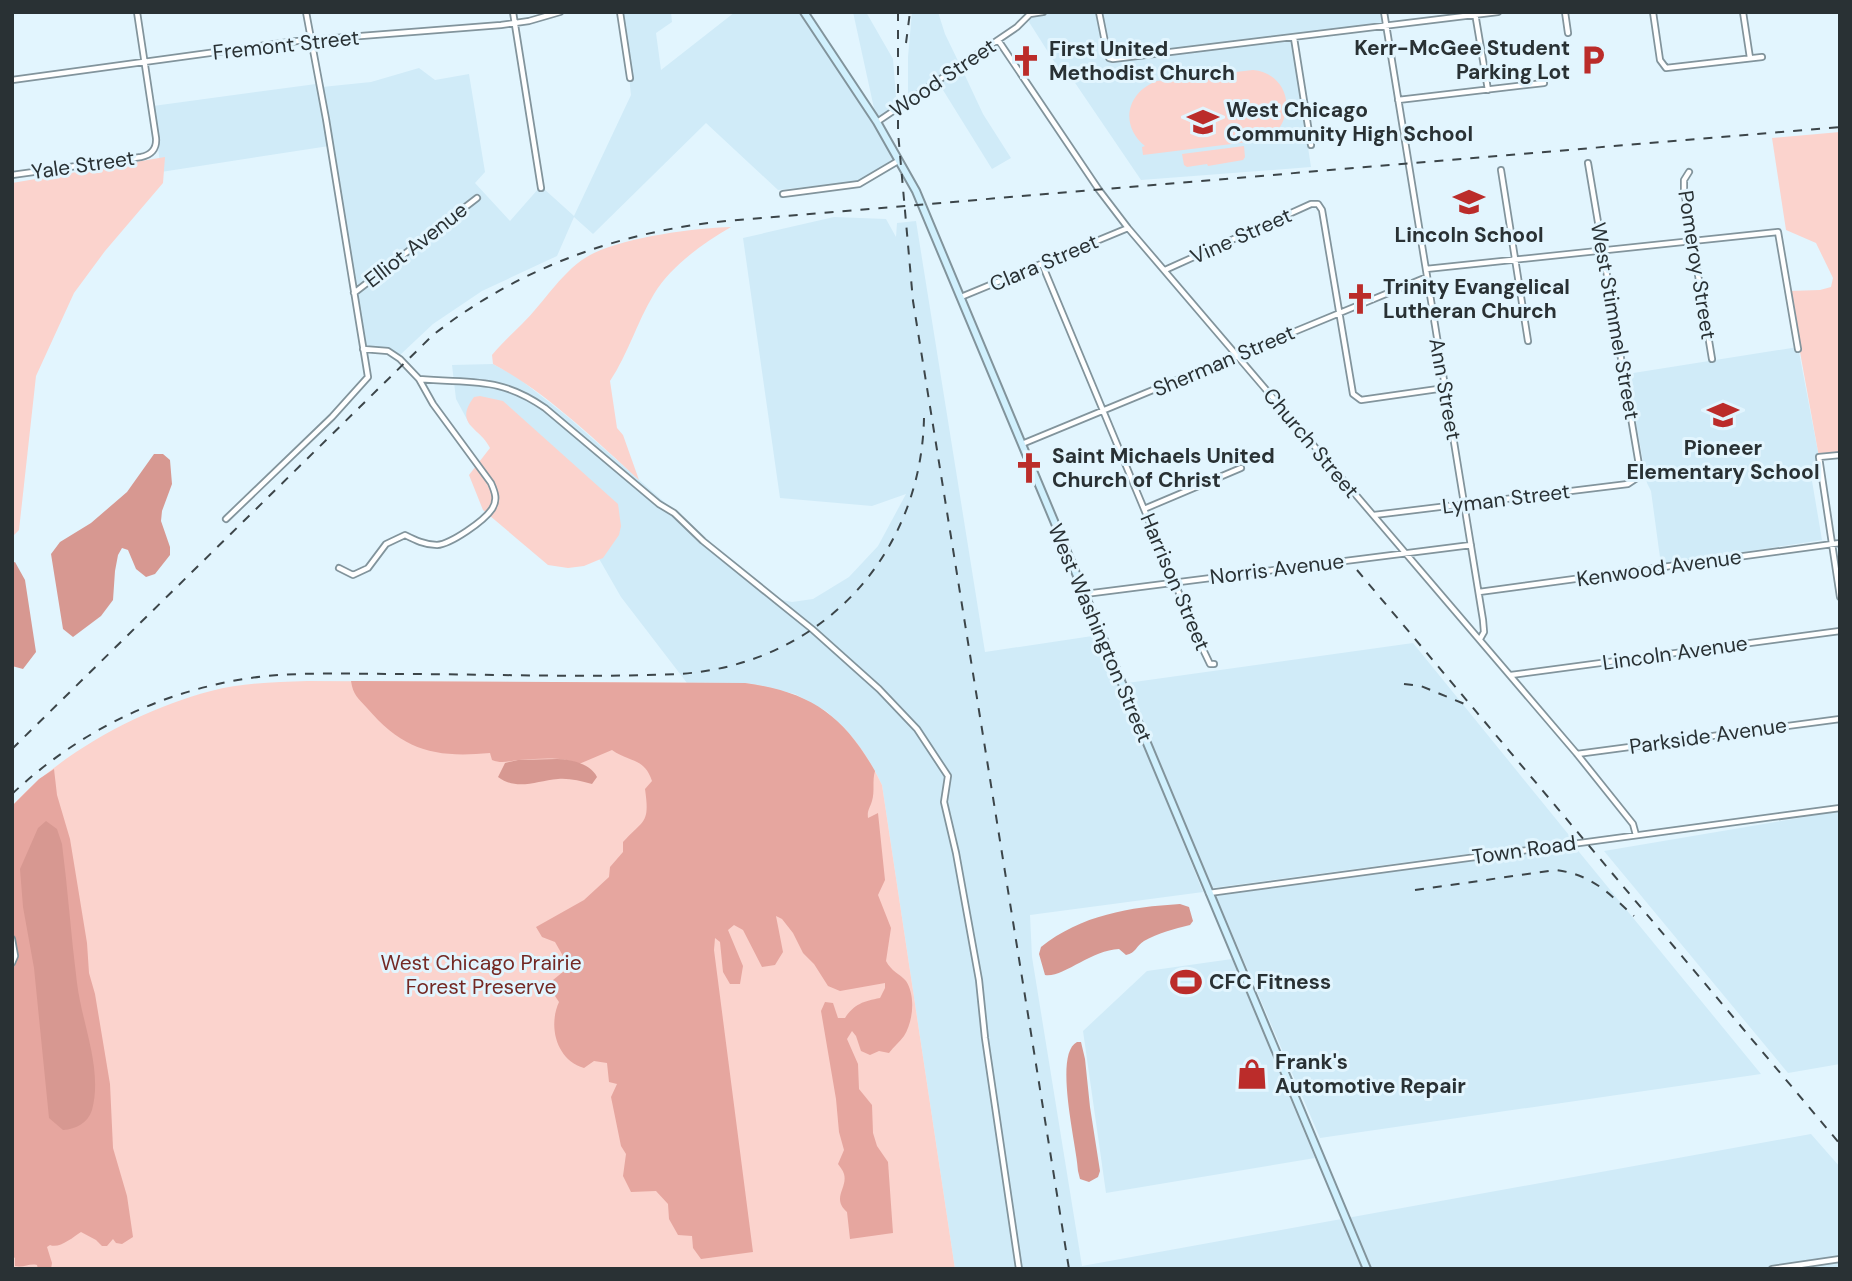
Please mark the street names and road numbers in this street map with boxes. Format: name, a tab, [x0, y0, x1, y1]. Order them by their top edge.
street label: Fremont Street	[211, 23, 361, 67]
street label: Wood Street	[884, 32, 1002, 124]
street label: Yale Street	[30, 144, 136, 186]
street label: Pomeroy Street	[1671, 189, 1723, 341]
street label: Elliot Avenue	[359, 196, 473, 294]
street label: Vine Street	[1186, 201, 1296, 271]
street label: West Stimmel Street	[1584, 220, 1646, 422]
street label: Clara Street	[985, 228, 1103, 298]
street label: Sherman Street	[1149, 319, 1299, 403]
street label: Ann Street	[1422, 336, 1468, 442]
street label: Church Street	[1257, 382, 1365, 504]
street label: Lyman Street	[1440, 477, 1572, 521]
street label: Harrison Street	[1133, 509, 1217, 655]
street label: West Washington Street	[1041, 519, 1159, 747]
street label: Kenwood Avenue	[1575, 543, 1743, 593]
street label: Norris Avenue	[1208, 547, 1346, 591]
street label: Lincoln Avenue	[1601, 629, 1749, 677]
street label: Parkside Avenue	[1628, 711, 1788, 761]
street label: Town Road	[1470, 829, 1578, 871]

